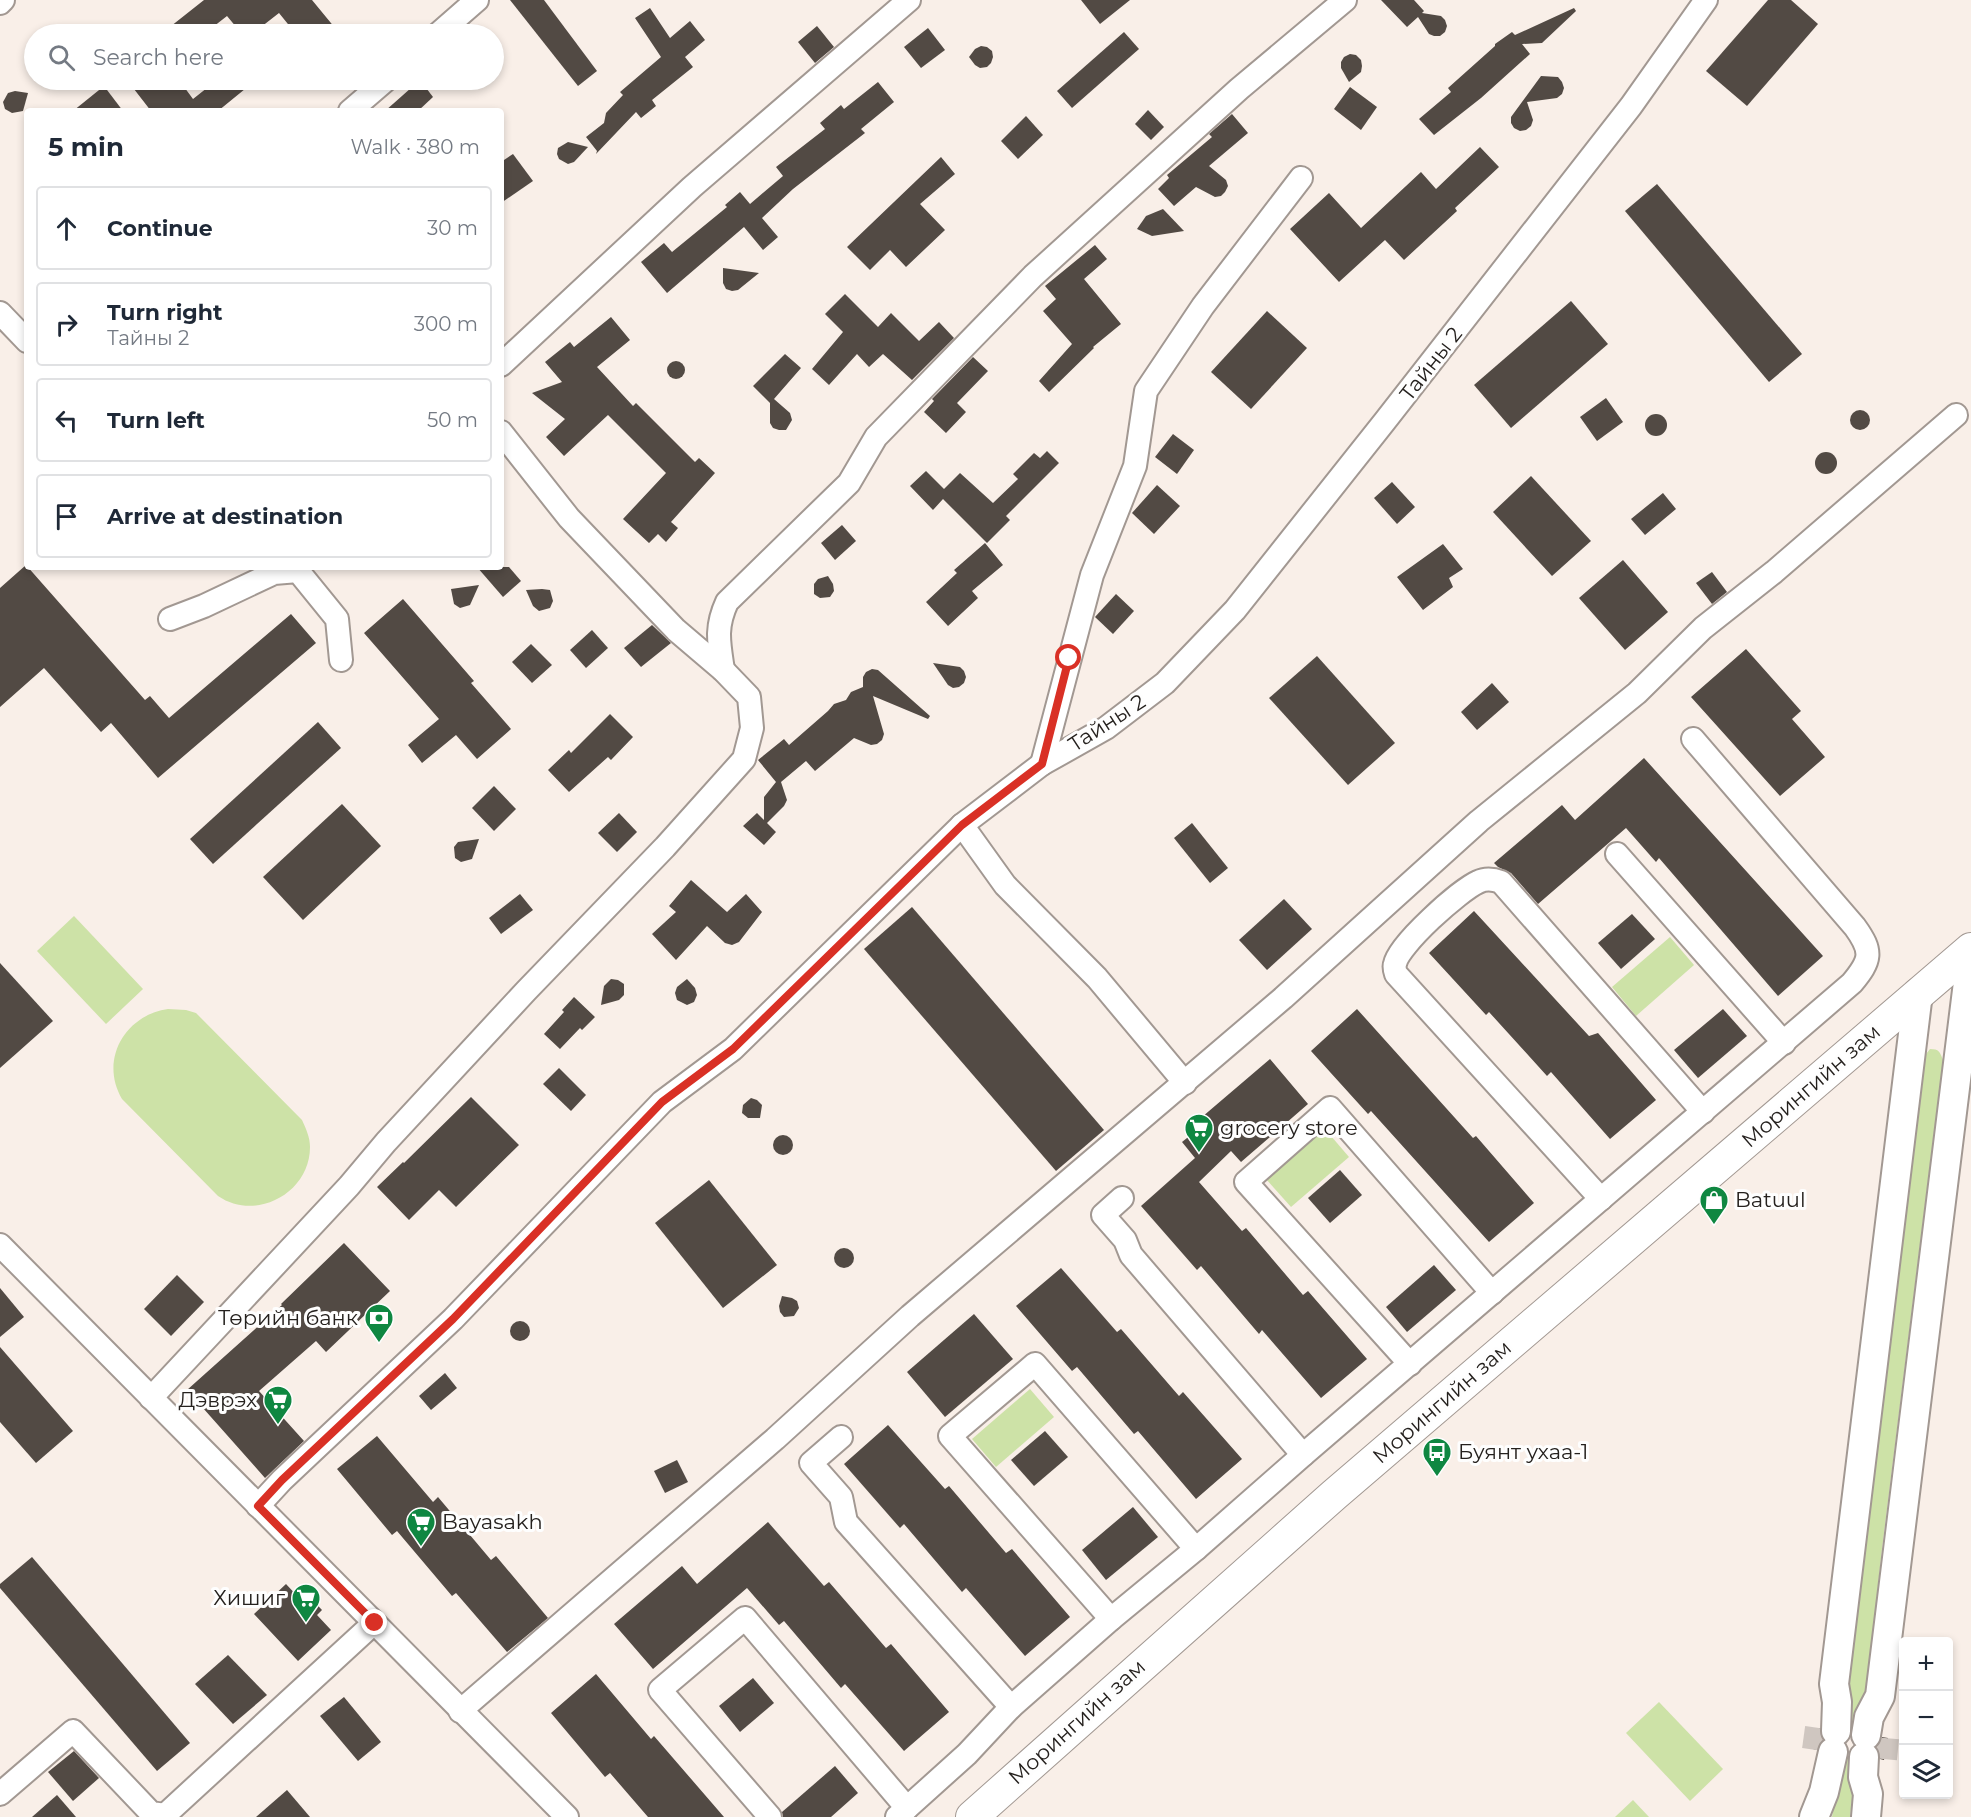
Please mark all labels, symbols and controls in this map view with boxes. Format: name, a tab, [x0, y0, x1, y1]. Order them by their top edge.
search box	[24, 24, 504, 90]
icon: search	[45, 41, 78, 74]
text: Search here	[93, 44, 224, 71]
text: 5 min	[48, 131, 124, 163]
text: Walk · 380 m	[350, 135, 480, 159]
icon: ahead	[50, 212, 83, 245]
text: Continue	[107, 215, 213, 242]
text: 30 m	[427, 216, 478, 240]
text: Turn right	[107, 299, 222, 326]
icon: right	[50, 308, 83, 341]
text: 300 m	[414, 312, 478, 336]
street label: Тайны 2	[1394, 322, 1467, 405]
text: Тайны 2	[107, 326, 189, 350]
icon: left	[50, 404, 83, 437]
text: Turn left	[107, 407, 205, 434]
text: 50 m	[427, 408, 478, 432]
icon: arrive	[50, 500, 83, 533]
text: Arrive at destination	[107, 503, 343, 530]
route start	[1055, 644, 1081, 670]
street label: Тайны 2	[1064, 688, 1150, 757]
street label: Морингийн зам	[1736, 1019, 1885, 1153]
supermarket icon: grocery store	[1183, 1112, 1215, 1154]
place label: grocery store	[1220, 1115, 1358, 1140]
shop icon: Batuul	[1698, 1184, 1730, 1226]
place label: Batuul	[1735, 1187, 1806, 1212]
bank icon: Төрийн банк	[363, 1302, 395, 1344]
place label: Төрийн банк	[218, 1305, 358, 1330]
street label: Морингийн зам	[1367, 1335, 1516, 1469]
supermarket icon: Дэврэх	[262, 1384, 294, 1426]
place label: Дэврэх	[178, 1387, 257, 1412]
bus stop icon: Буянт ухаа-1	[1421, 1436, 1453, 1478]
place label: Буянт ухаа-1	[1458, 1439, 1588, 1464]
supermarket icon: Bayasakh	[405, 1506, 437, 1548]
place label: Bayasakh	[442, 1509, 543, 1534]
supermarket icon: Хишиг	[290, 1582, 322, 1624]
place label: Хишиг	[213, 1585, 285, 1610]
route end	[361, 1609, 387, 1635]
map controls	[1899, 1637, 1953, 1799]
button: +	[1899, 1637, 1953, 1691]
street label: Морингийн зам	[1003, 1654, 1150, 1790]
button: −	[1899, 1691, 1953, 1745]
button: layers	[1899, 1745, 1953, 1799]

